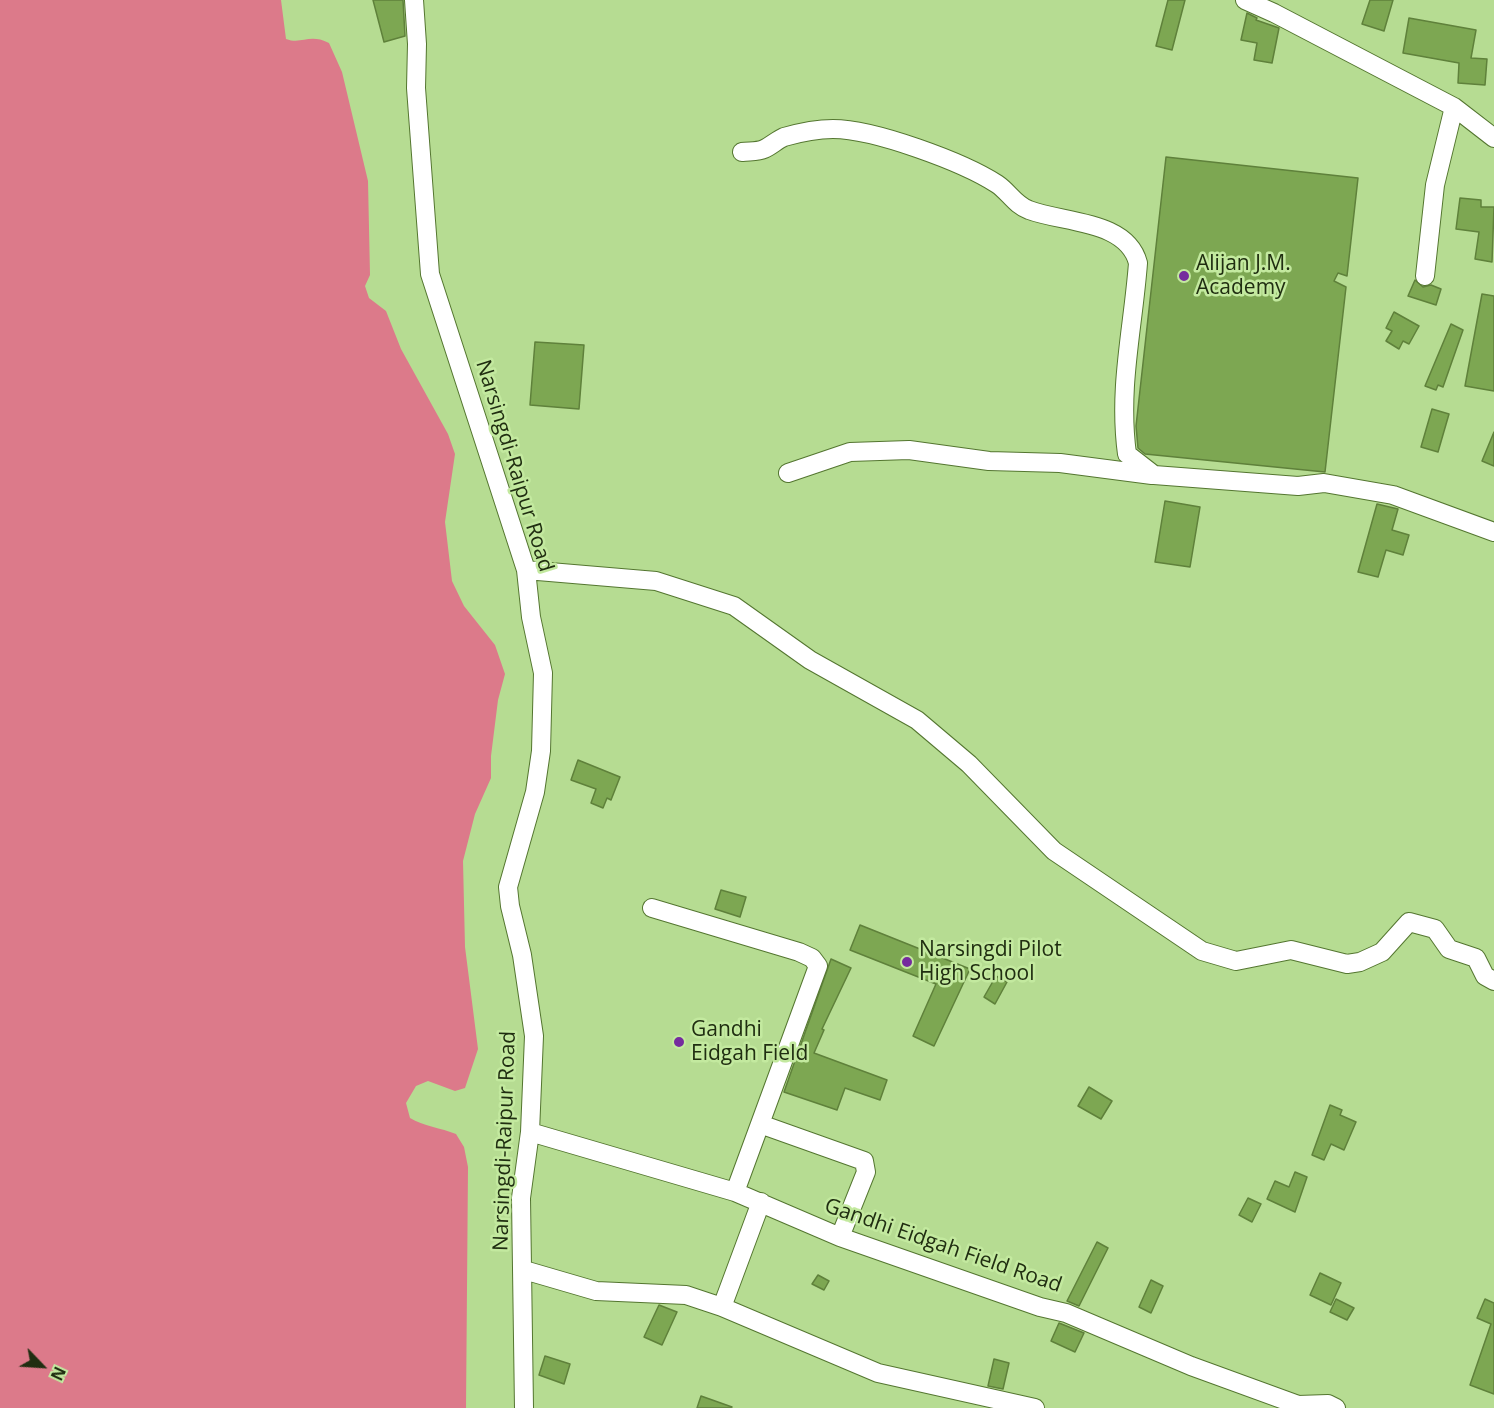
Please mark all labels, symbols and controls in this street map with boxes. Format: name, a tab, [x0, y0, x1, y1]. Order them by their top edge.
place label: Alijan J.M. Academy	[1196, 251, 1291, 301]
marker: Alijan J.M. Academy	[1177, 269, 1191, 283]
street label: Narsingdi-Raipur Road	[470, 357, 558, 575]
place label: Narsingdi Pilot High School	[919, 937, 1062, 987]
marker: Narsingdi Pilot High School	[900, 955, 914, 969]
place label: Gandhi Eidgah Field	[691, 1017, 808, 1067]
street label: Narsingdi-Raipur Road	[489, 1030, 521, 1252]
marker: Gandhi Eidgah Field	[672, 1035, 686, 1049]
street label: Gandhi Eidgah Field Road	[821, 1194, 1065, 1298]
north arrow	[12, 1336, 72, 1396]
text: N	[46, 1363, 71, 1384]

